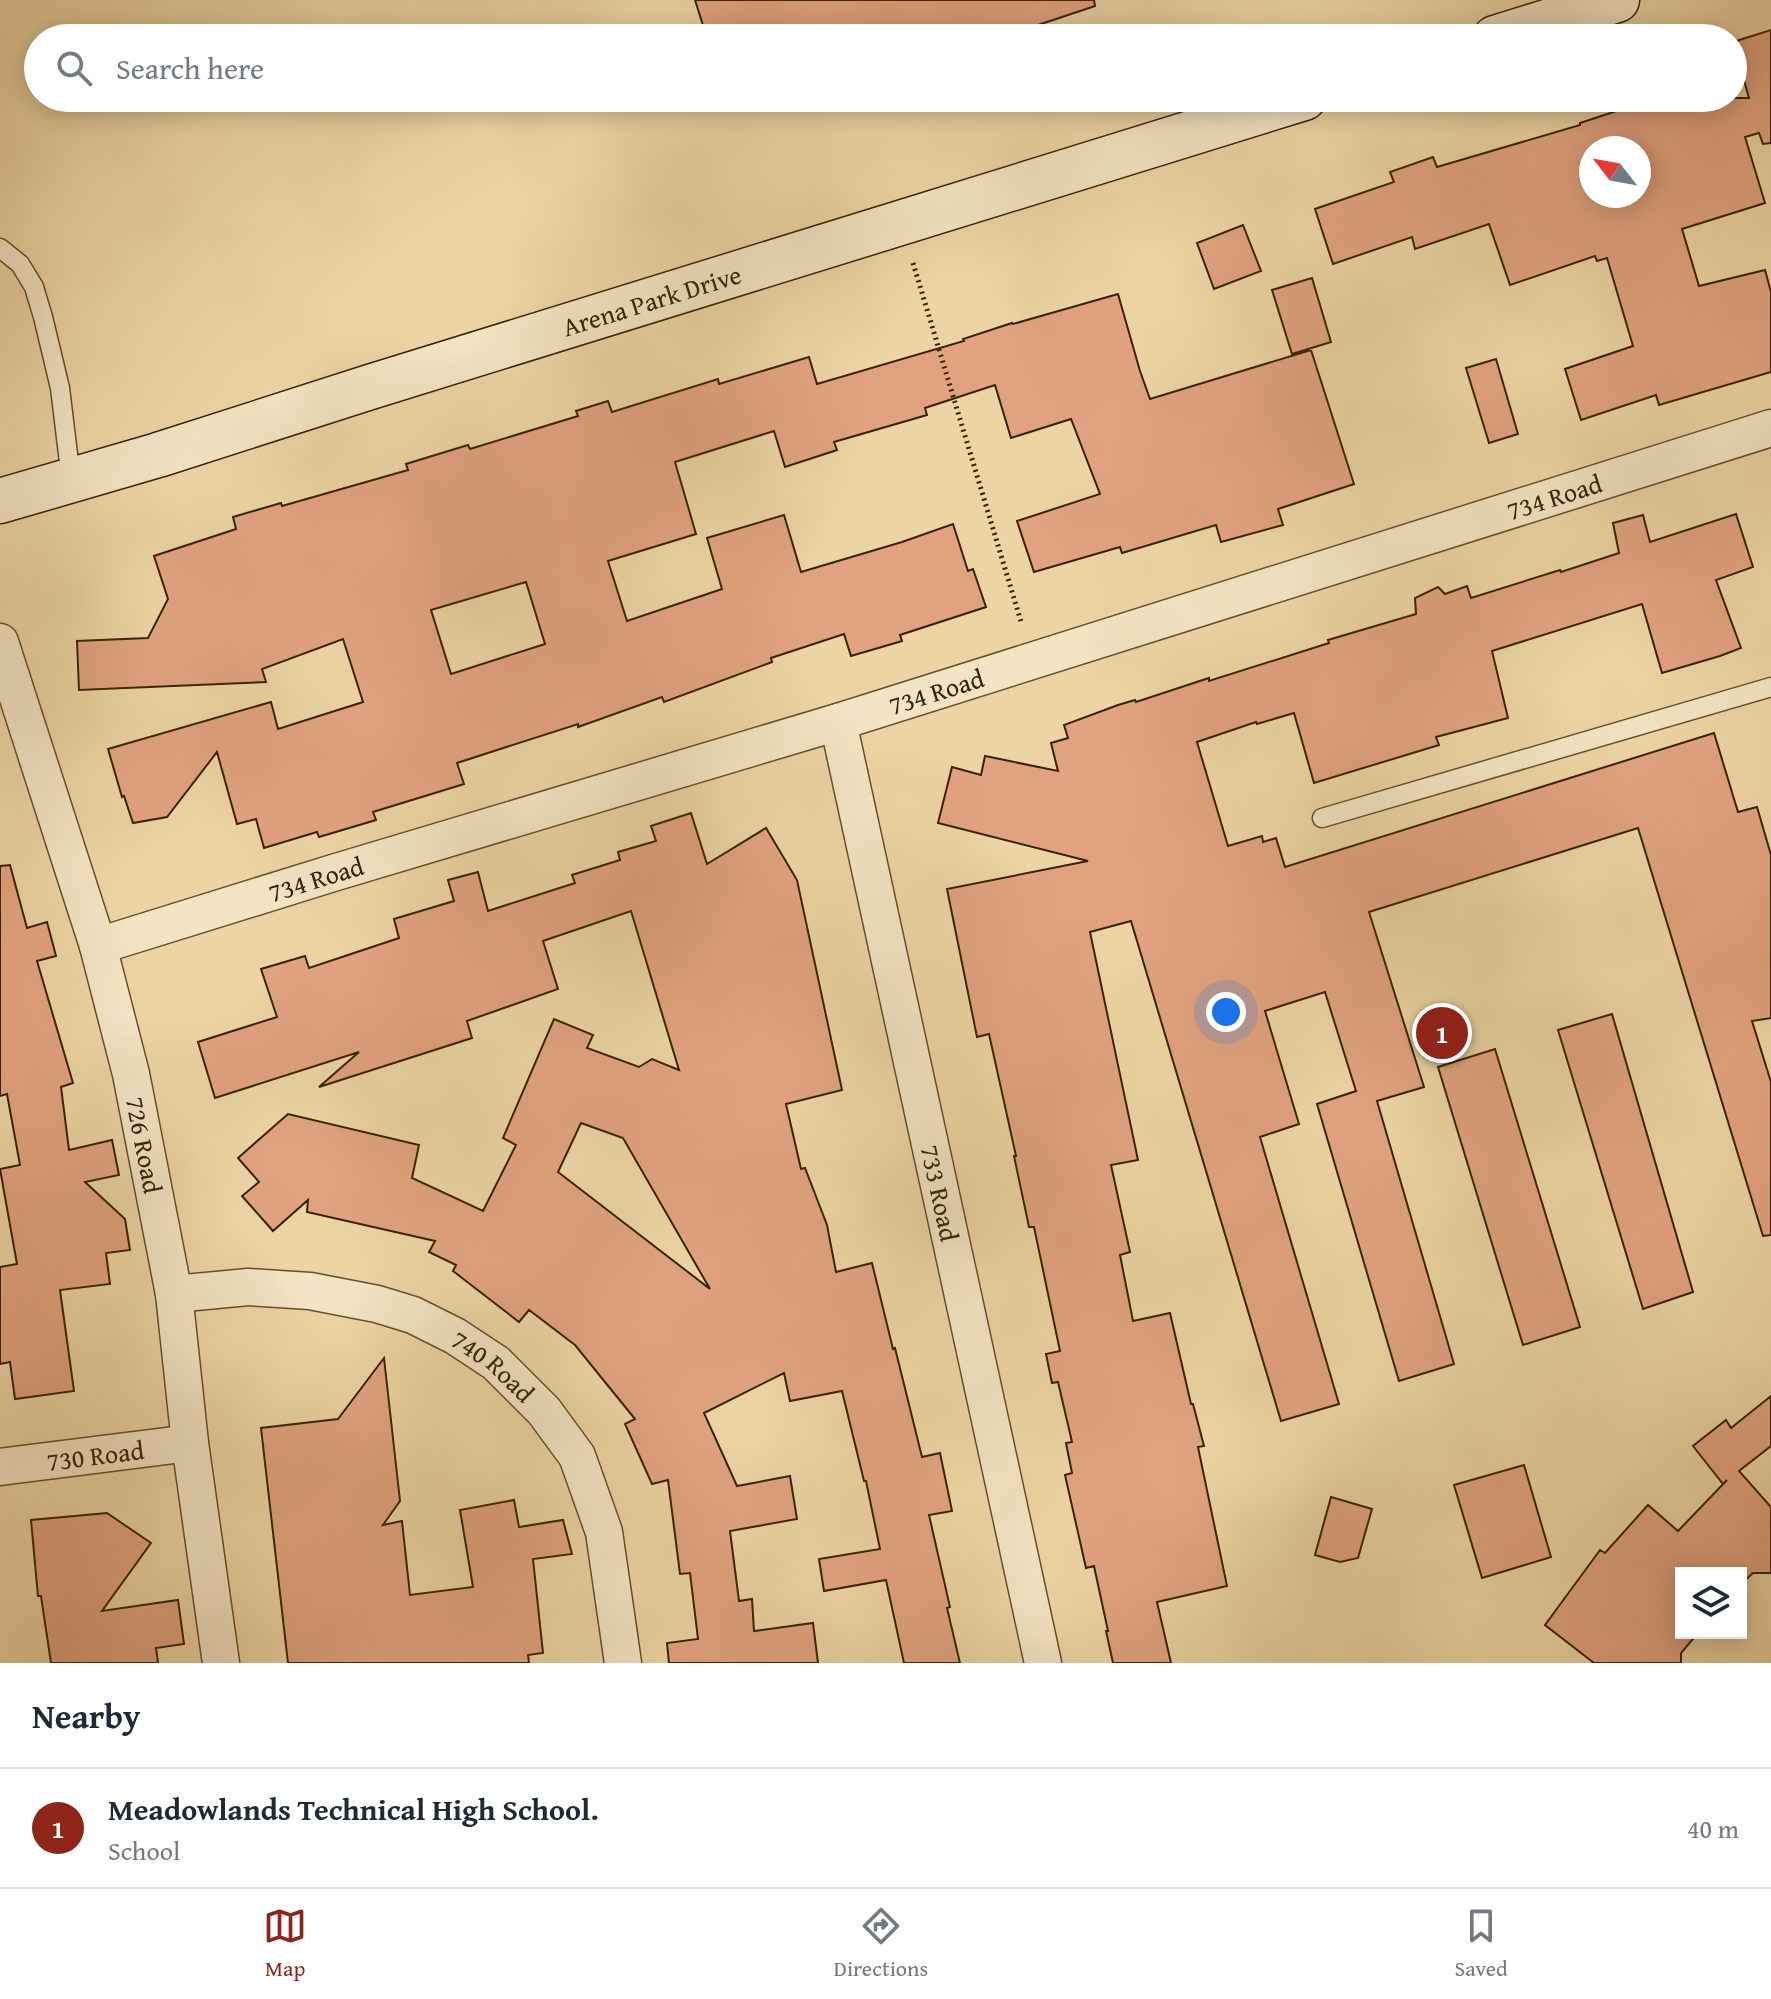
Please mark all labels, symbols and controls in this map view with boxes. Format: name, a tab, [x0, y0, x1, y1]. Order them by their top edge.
search box	[24, 24, 1747, 112]
icon: search	[52, 46, 96, 90]
text: Search here	[116, 46, 264, 90]
north arrow	[1579, 136, 1651, 208]
street label: Arena Park Drive	[557, 254, 746, 346]
street label: 734 Road	[1502, 463, 1607, 530]
street label: 734 Road	[884, 658, 989, 724]
street label: 734 Road	[263, 845, 368, 911]
your location	[1206, 992, 1246, 1032]
pin: 1	[1416, 1003, 1468, 1063]
street label: 726 Road	[116, 1093, 173, 1197]
street label: 733 Road	[911, 1141, 970, 1245]
street label: 740 Road	[444, 1320, 544, 1411]
street label: 730 Road	[44, 1429, 146, 1480]
map controls	[1675, 1567, 1747, 1639]
button: layers	[1675, 1567, 1747, 1639]
text: Nearby	[32, 1691, 141, 1740]
text: Meadowlands Technical High School.	[108, 1787, 599, 1831]
text: 1	[51, 1809, 65, 1848]
text: 40 m	[1687, 1809, 1739, 1848]
text: School	[108, 1831, 180, 1870]
tab: Map	[263, 1904, 307, 1984]
tab: Directions	[834, 1904, 928, 1984]
tab: Saved	[1455, 1904, 1508, 1984]

